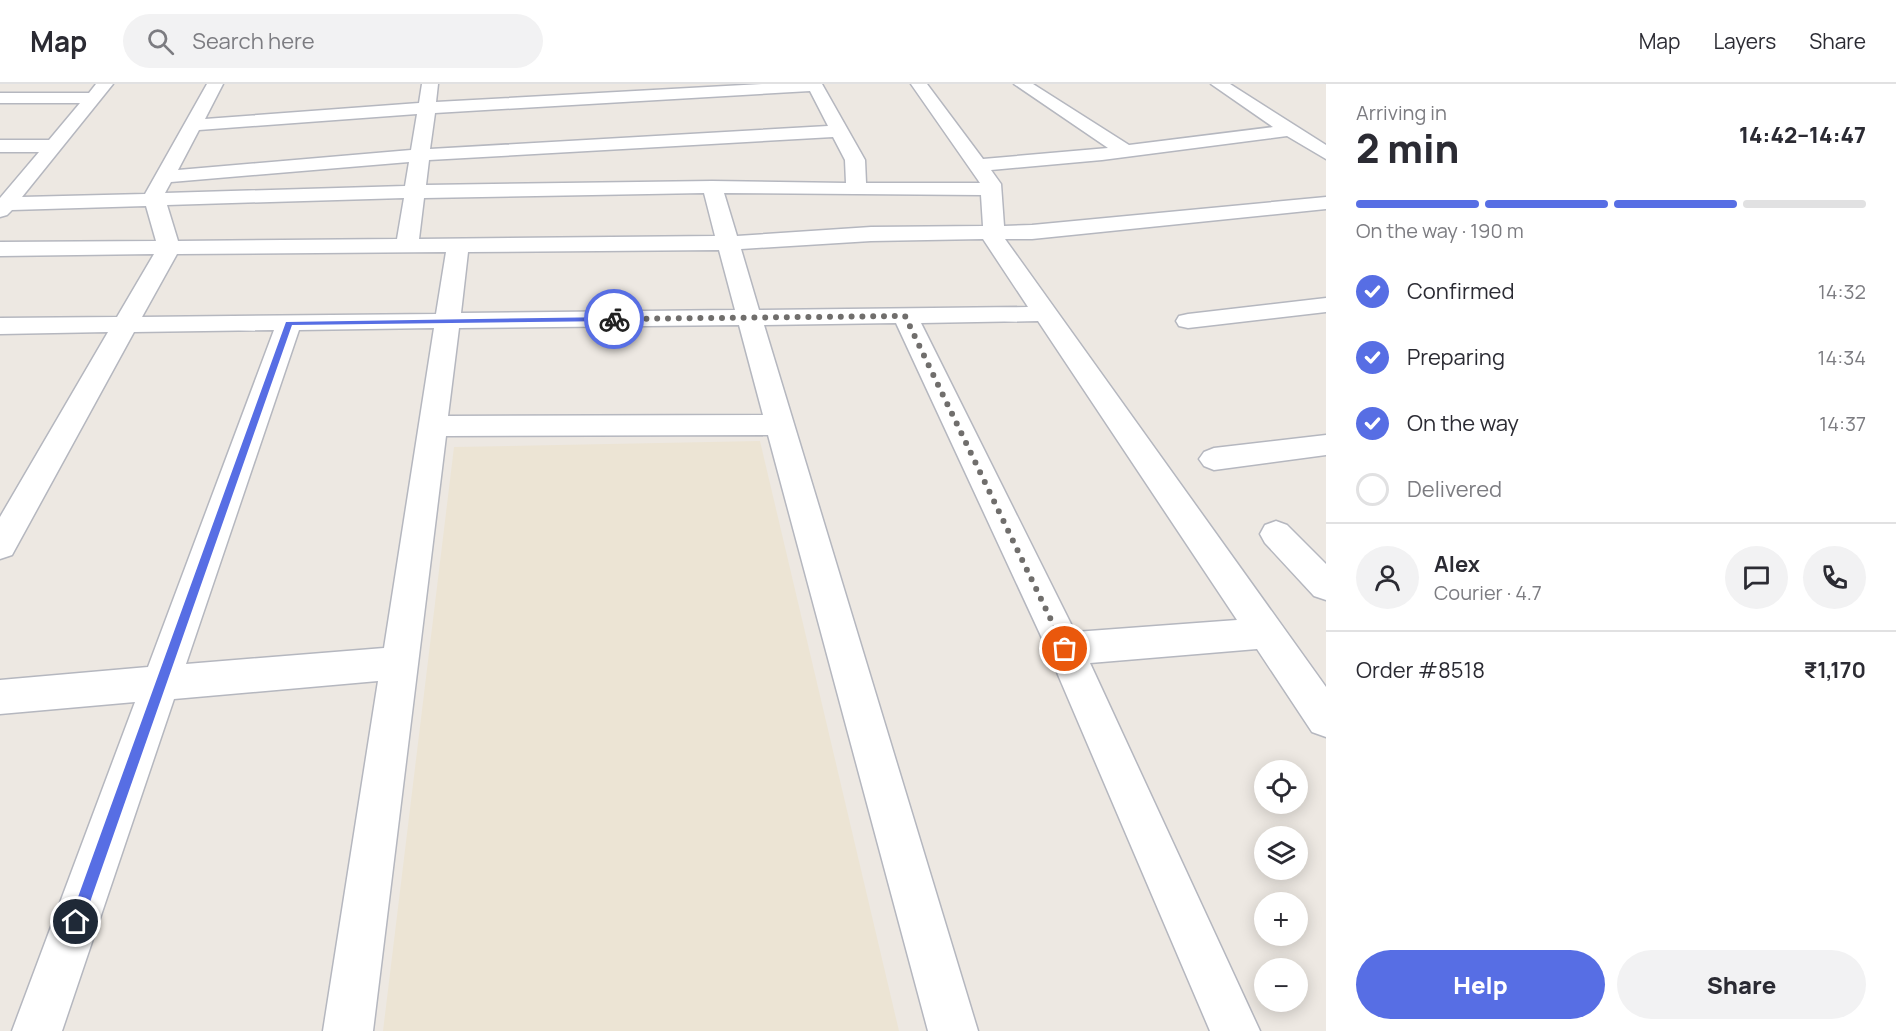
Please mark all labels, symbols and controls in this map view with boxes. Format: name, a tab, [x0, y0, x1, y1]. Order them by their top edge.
search box	[123, 14, 543, 68]
text: Map	[30, 22, 87, 60]
icon: search	[144, 25, 177, 58]
text: Search here	[192, 26, 315, 56]
text: Map	[1639, 27, 1680, 55]
text: Layers	[1713, 27, 1776, 55]
text: Share	[1809, 27, 1866, 55]
text: Arriving in	[1356, 99, 1447, 126]
text: 14:42–14:47	[1739, 120, 1866, 150]
text: 2 min	[1356, 121, 1459, 175]
text: On the way · 190 m	[1356, 217, 1524, 244]
icon: check	[1356, 275, 1389, 308]
text: Confirmed	[1407, 276, 1515, 306]
text: 14:32	[1818, 278, 1866, 305]
courier	[584, 289, 644, 349]
icon: bike	[598, 303, 631, 336]
icon: check	[1356, 341, 1389, 374]
text: Preparing	[1407, 342, 1505, 372]
text: 14:34	[1818, 344, 1866, 371]
icon: check	[1356, 407, 1389, 440]
text: On the way	[1407, 408, 1519, 438]
text: 14:37	[1819, 410, 1866, 437]
text: Delivered	[1407, 474, 1502, 504]
button: person	[1356, 546, 1419, 609]
button: chat	[1725, 546, 1788, 609]
button: phone	[1803, 546, 1866, 609]
text: Alex	[1434, 549, 1480, 579]
text: Courier · 4.7	[1434, 579, 1542, 606]
pin	[1039, 623, 1090, 674]
icon: bag	[1048, 632, 1081, 665]
text: Order #8518	[1356, 655, 1485, 685]
text: ₹1,170	[1804, 655, 1866, 685]
map controls	[1254, 760, 1308, 1012]
button: locate	[1254, 760, 1308, 814]
button: layers	[1254, 826, 1308, 880]
button: +	[1254, 892, 1308, 946]
pin	[50, 896, 101, 947]
icon: home	[59, 905, 92, 938]
button: Help	[1356, 950, 1605, 1019]
button: Share	[1617, 950, 1866, 1019]
button: −	[1254, 958, 1308, 1012]

